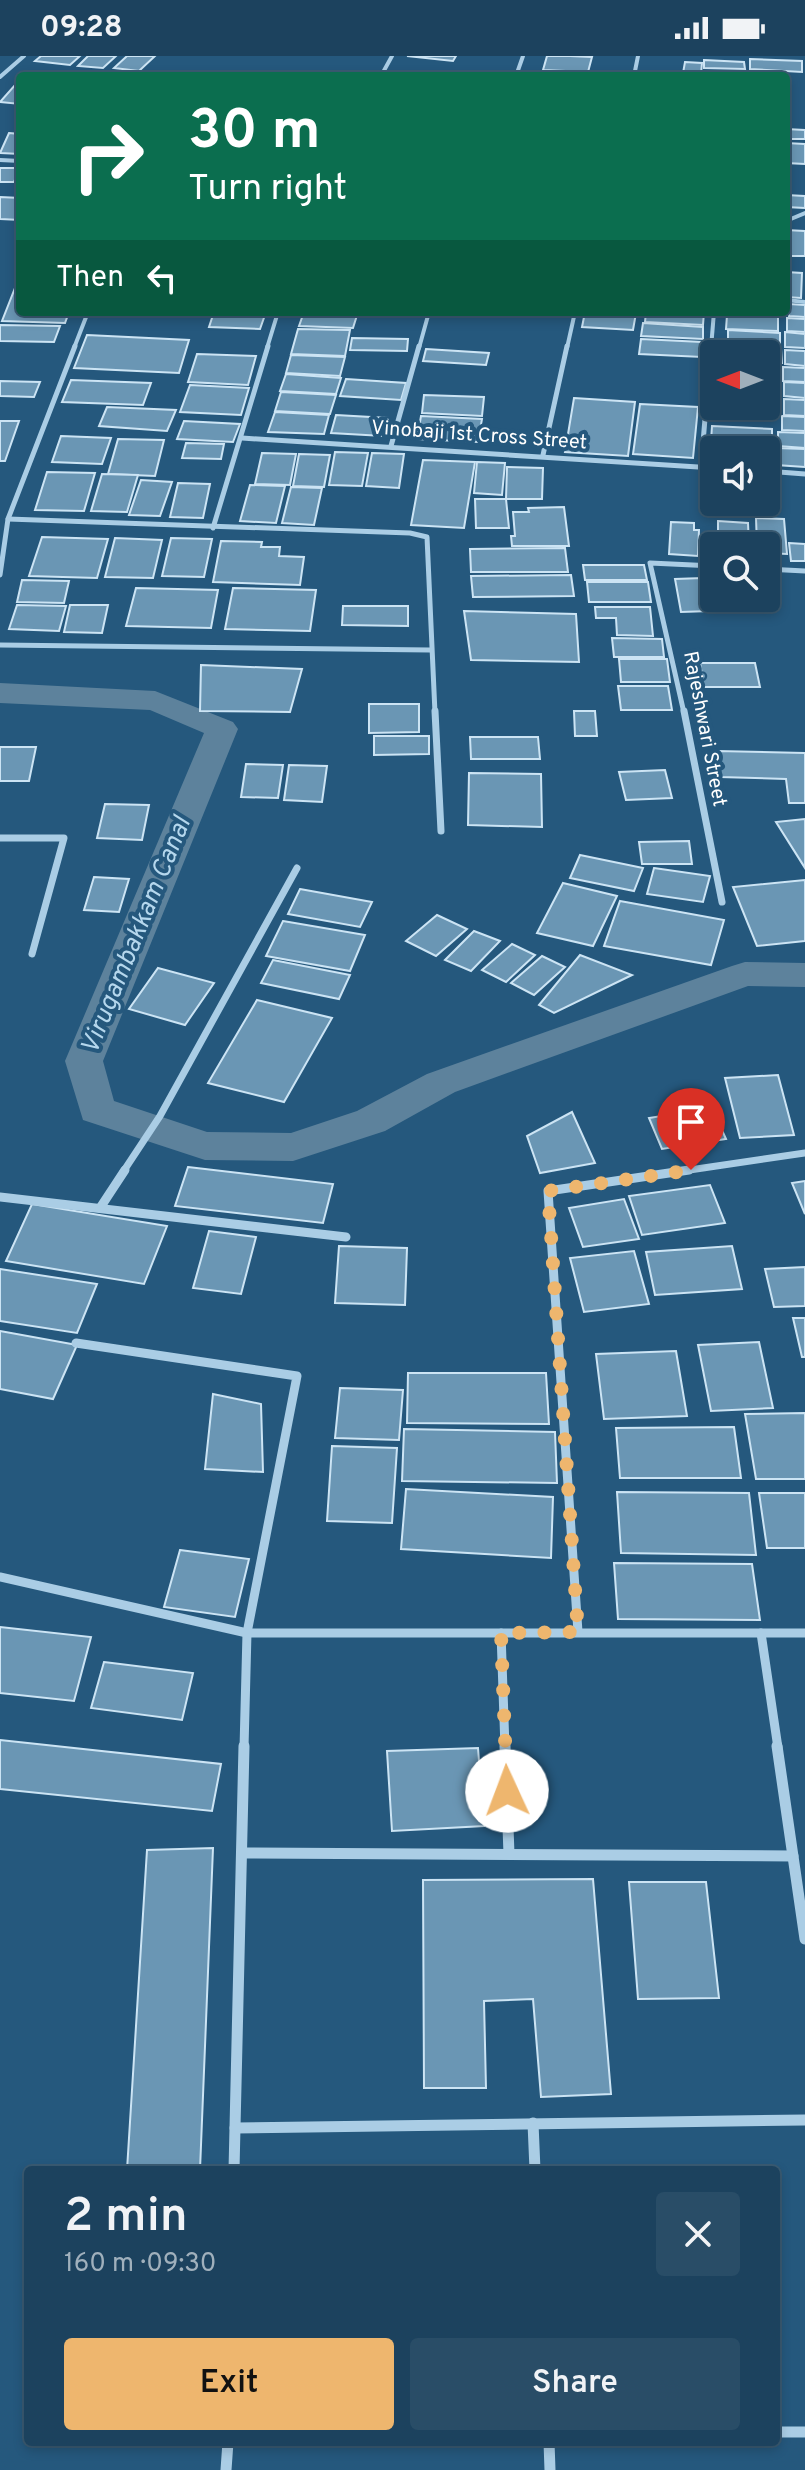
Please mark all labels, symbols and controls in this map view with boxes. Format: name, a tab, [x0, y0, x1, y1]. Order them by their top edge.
text: 09:28	[40, 10, 123, 47]
text: 30 m	[188, 98, 321, 168]
icon: right	[56, 104, 160, 208]
text: Turn right	[188, 167, 347, 213]
icon: left	[140, 256, 184, 300]
text: Then	[56, 260, 124, 297]
north arrow	[700, 340, 780, 420]
map controls	[700, 340, 780, 612]
street label: Vinobaji 1st Cross Street	[370, 415, 588, 457]
button: sound	[700, 436, 780, 516]
button: search	[700, 532, 780, 612]
street label: Rajeshwari Street	[676, 649, 732, 809]
water label: Virugambakkam Canal	[74, 811, 200, 1059]
pin	[657, 1088, 725, 1170]
icon: arrive	[669, 1100, 713, 1144]
position arrow	[465, 1749, 549, 1833]
text: 2 min	[64, 2188, 188, 2248]
button: close	[656, 2192, 740, 2276]
text: 160 m · 09:30	[64, 2248, 216, 2281]
button: Exit	[64, 2338, 394, 2430]
button: Share	[410, 2338, 740, 2430]

